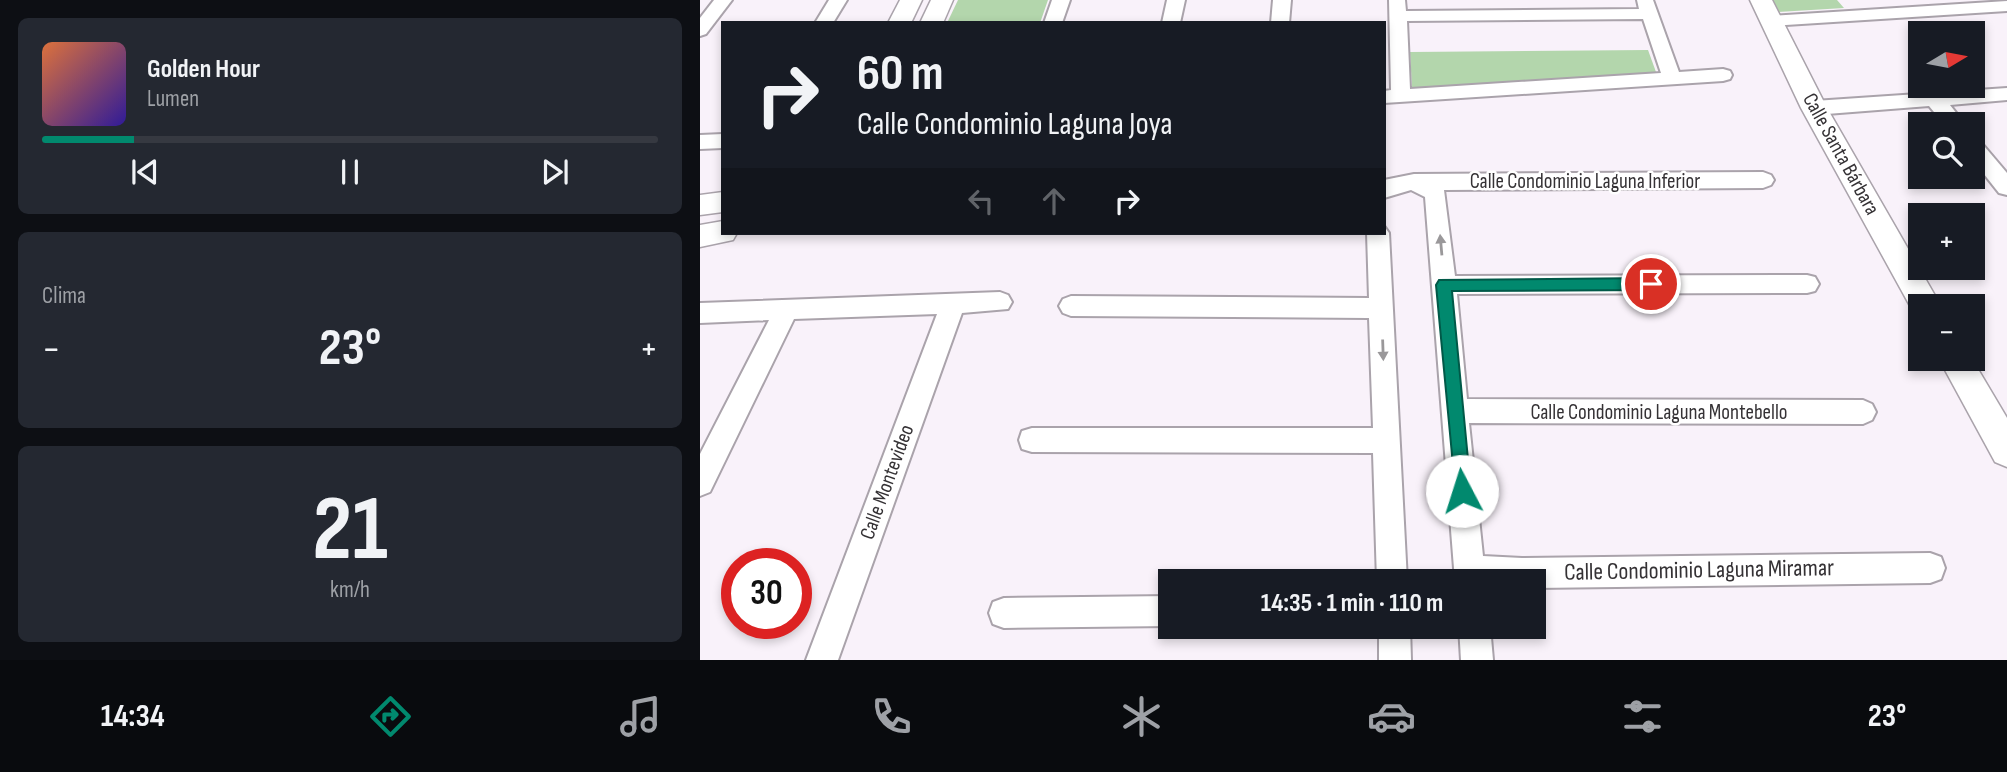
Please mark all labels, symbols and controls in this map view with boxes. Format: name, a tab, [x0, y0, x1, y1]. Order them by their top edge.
north arrow	[1908, 21, 1984, 98]
map controls	[1908, 21, 1985, 371]
text: 60 m	[857, 45, 944, 104]
icon: right	[742, 49, 833, 140]
text: Golden Hour	[147, 54, 260, 85]
text: Lumen	[147, 85, 199, 113]
street label: Calle Santa Bárbara	[1797, 89, 1885, 219]
text: Calle Condominio Laguna Joya	[857, 105, 1173, 144]
button: search	[1908, 112, 1985, 189]
icon: previous	[126, 153, 164, 191]
icon: pause	[331, 153, 369, 191]
icon: next	[536, 153, 574, 191]
street label: Calle Condominio Laguna Inferior	[1470, 169, 1700, 194]
icon: left	[962, 182, 1000, 220]
icon: ahead	[1035, 182, 1073, 220]
icon: right	[1108, 182, 1146, 220]
button: +	[1908, 203, 1985, 280]
one-way arrow	[1435, 233, 1446, 255]
pin	[1621, 254, 1681, 314]
icon: arrive	[1632, 265, 1670, 303]
text: Clima	[42, 282, 86, 310]
button: −	[1908, 294, 1985, 371]
text: 23°	[319, 317, 381, 380]
text: −	[42, 327, 61, 372]
text: +	[639, 327, 658, 372]
one-way arrow	[1378, 339, 1389, 361]
street label: Calle Condominio Laguna Montebello	[1530, 400, 1788, 425]
street label: Calle Montevideo	[855, 421, 919, 543]
position arrow	[1425, 454, 1499, 528]
text: 21	[312, 476, 388, 585]
speed limit sign: 30	[721, 548, 812, 639]
street label: Calle Condominio Laguna Miramar	[1564, 553, 1834, 587]
text: km/h	[330, 576, 370, 604]
text: 14:35 · 1 min · 110 m	[1261, 588, 1443, 619]
icon: directions	[366, 692, 415, 741]
icon: music	[616, 692, 665, 741]
icon: phone	[867, 692, 916, 741]
icon: climate	[1117, 692, 1166, 741]
icon: car	[1367, 692, 1416, 741]
icon: filters	[1618, 692, 1667, 741]
text: 14:34	[101, 697, 165, 736]
text: 23°	[1868, 697, 1906, 736]

